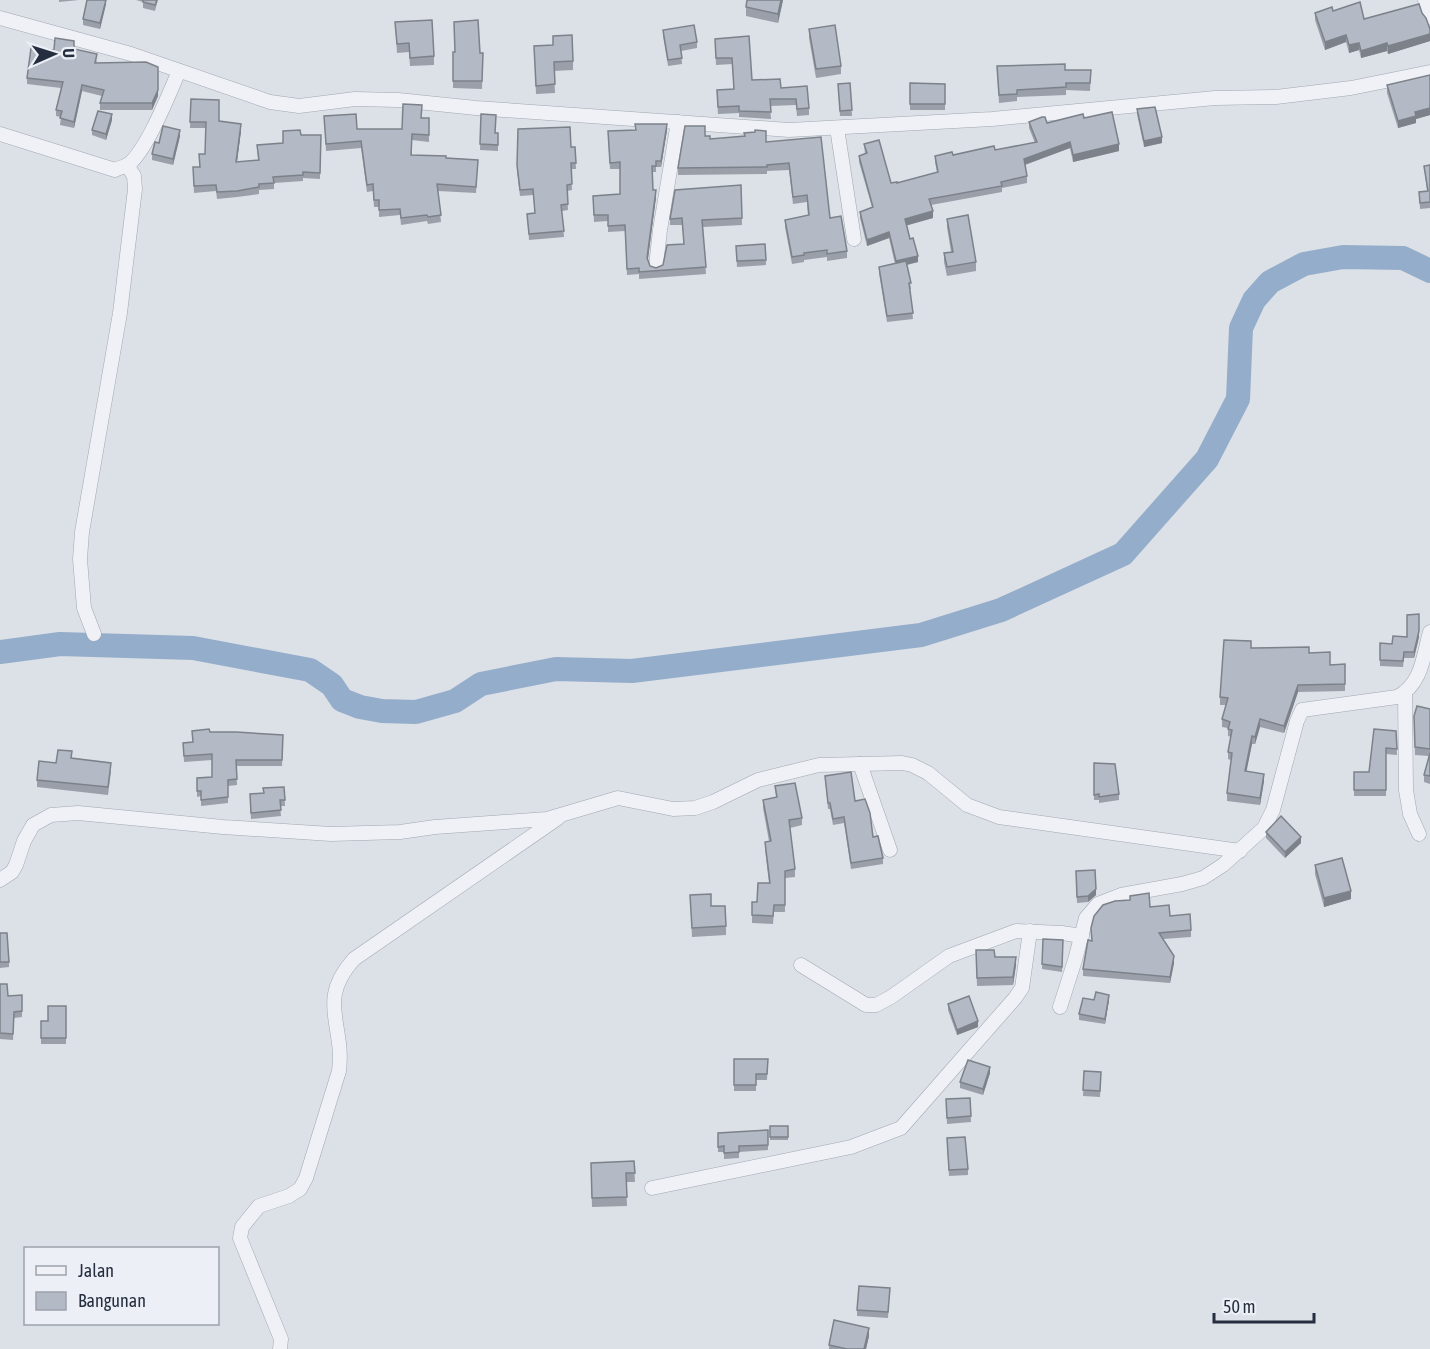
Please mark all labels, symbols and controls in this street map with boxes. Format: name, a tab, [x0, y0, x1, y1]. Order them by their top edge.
north arrow	[24, 24, 84, 84]
text: U	[60, 48, 78, 58]
legend	[24, 1247, 219, 1325]
text: Jalan	[78, 1260, 114, 1281]
scale bar	[1214, 1286, 1314, 1324]
text: Bangunan	[78, 1290, 146, 1311]
text: 50 m	[1223, 1296, 1255, 1317]

